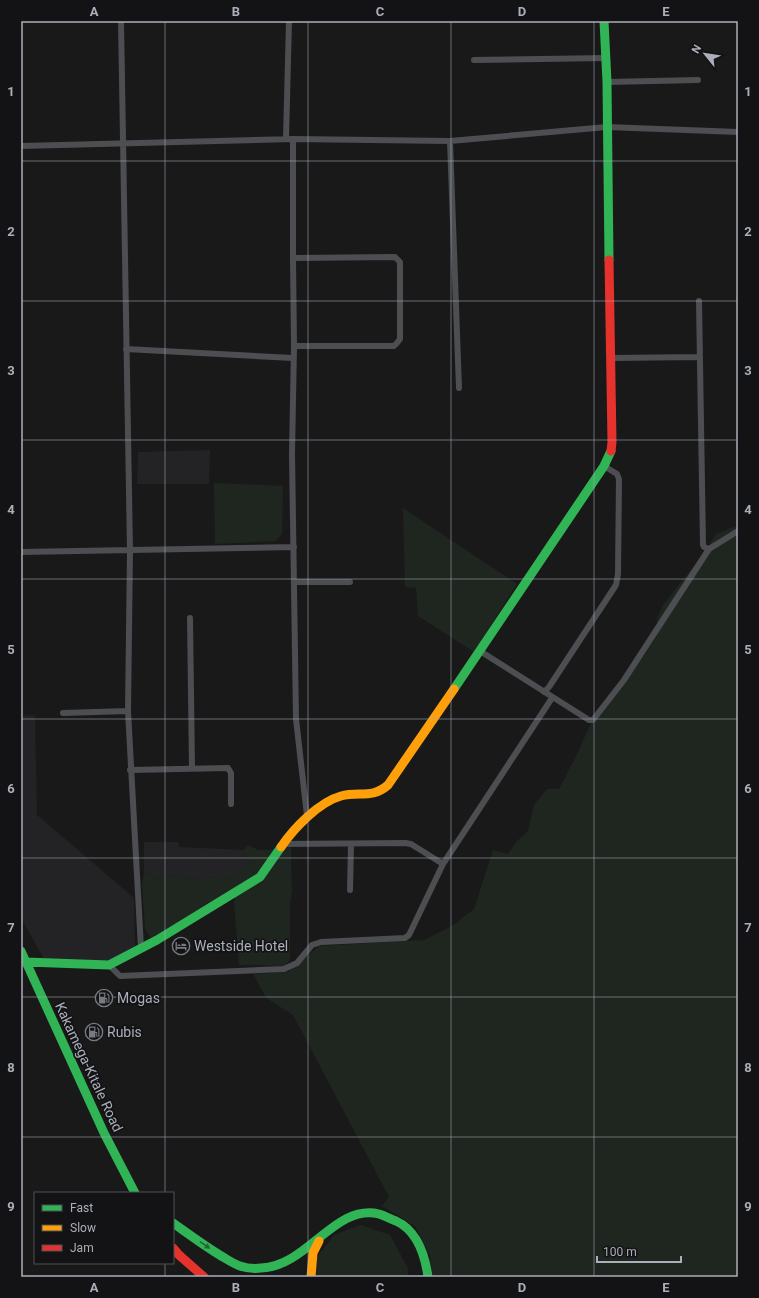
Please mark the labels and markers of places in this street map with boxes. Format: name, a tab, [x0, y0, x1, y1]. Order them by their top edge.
hotel icon: Westside Hotel	[171, 936, 191, 956]
place label: Westside Hotel	[194, 938, 288, 954]
fuel station icon: Mogas	[94, 988, 114, 1008]
place label: Mogas	[117, 990, 160, 1006]
fuel station icon: Rubis	[84, 1022, 104, 1042]
place label: Rubis	[107, 1024, 142, 1040]

